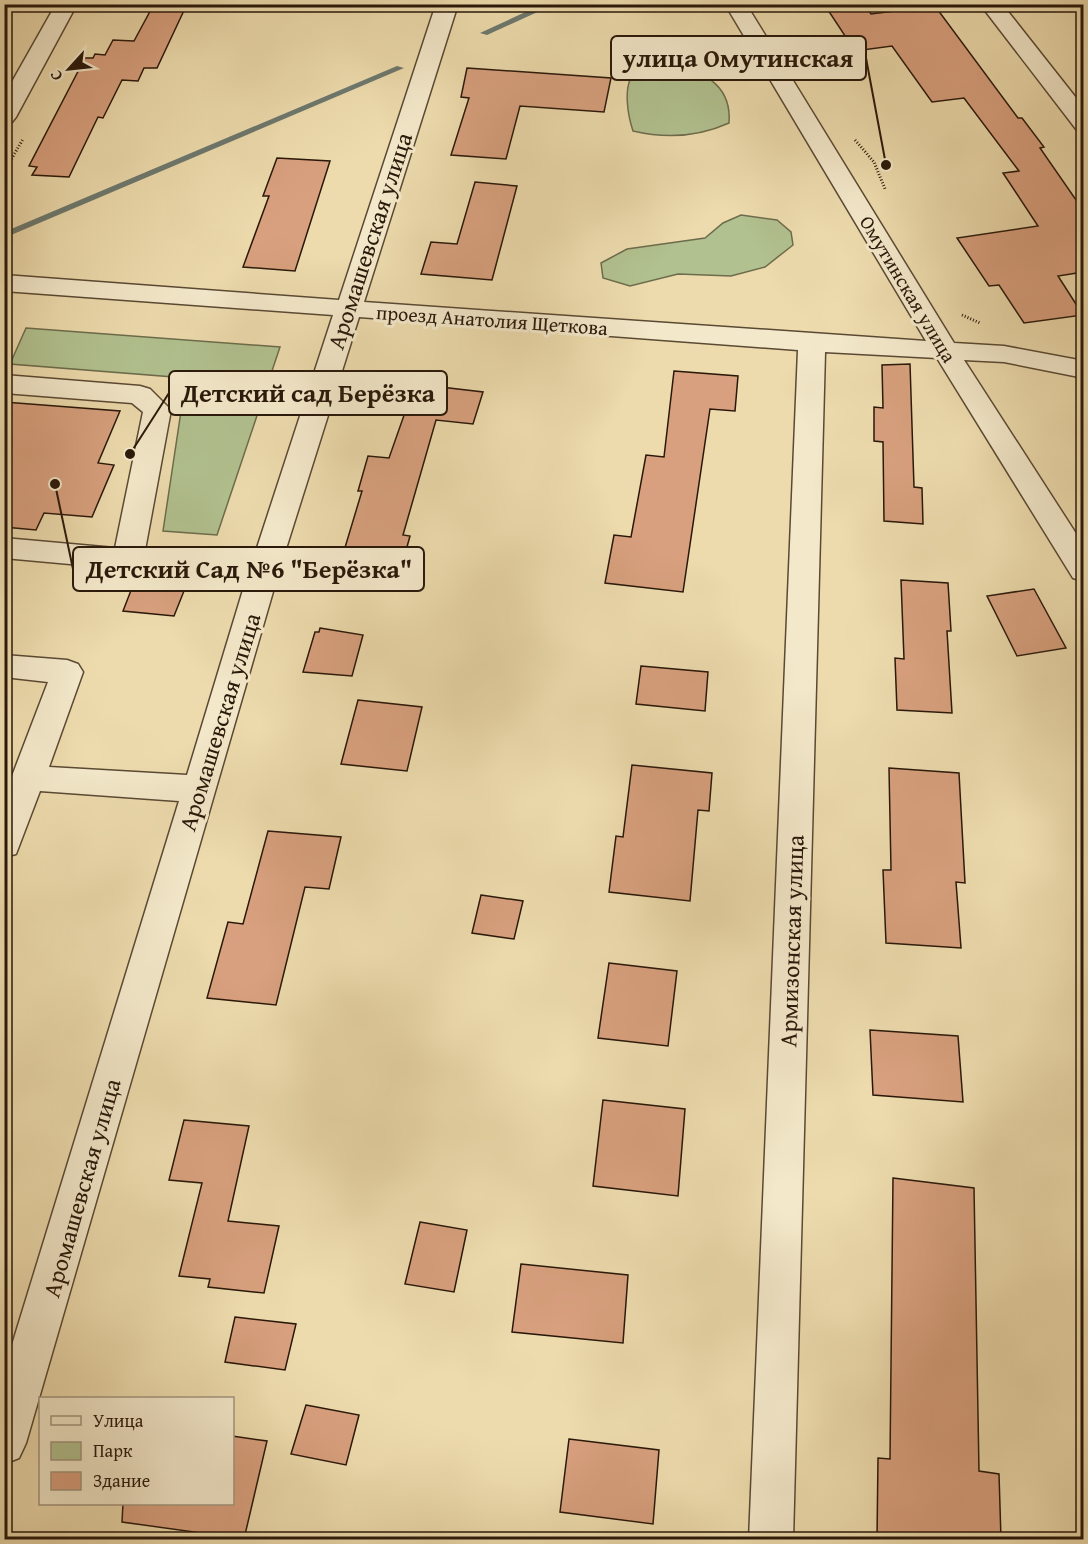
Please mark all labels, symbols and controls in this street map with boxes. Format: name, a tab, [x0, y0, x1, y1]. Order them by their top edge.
callout: улица Омутинская	[611, 36, 866, 80]
text: улица Омутинская	[622, 38, 853, 77]
north arrow	[39, 39, 99, 99]
text: С	[43, 66, 68, 85]
street label: Аромашевская улица	[318, 127, 421, 354]
street label: Омутинская улица	[853, 210, 964, 368]
street label: проезд Анатолия Щеткова	[375, 297, 609, 342]
callout: Детский сад Берёзка	[169, 371, 447, 415]
text: Детский сад Берёзка	[180, 373, 436, 412]
callout: Детский Сад №6 "Берёзка"	[73, 547, 424, 591]
text: Детский Сад №6 "Берёзка"	[85, 549, 412, 588]
street label: Аромашевская улица	[170, 608, 270, 835]
street label: Армизонская улица	[770, 834, 813, 1048]
street label: Аромашевская улица	[34, 1074, 130, 1301]
legend	[39, 1397, 234, 1505]
text: Улица	[93, 1407, 144, 1434]
text: Парк	[93, 1437, 133, 1464]
text: Здание	[93, 1467, 150, 1494]

